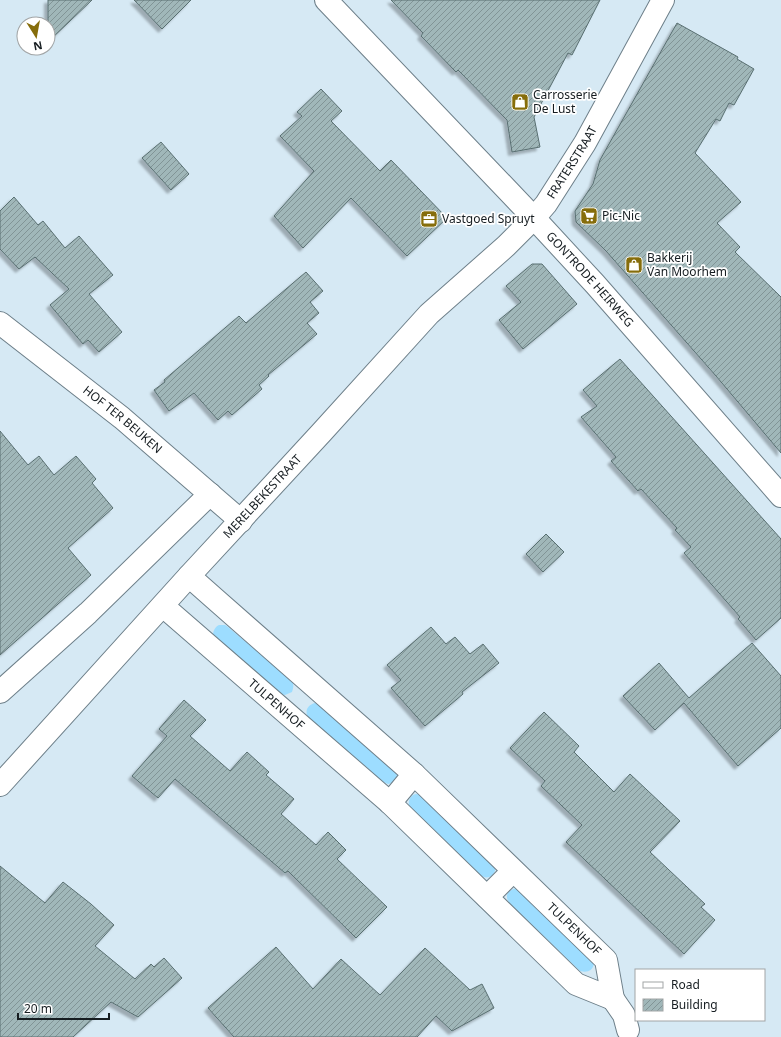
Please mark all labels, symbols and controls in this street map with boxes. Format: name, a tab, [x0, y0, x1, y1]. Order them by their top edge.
north arrow	[16, 16, 56, 56]
text: N	[32, 38, 44, 55]
place label: Carrosserie De Lust	[533, 86, 598, 117]
shop icon: Carrosserie De Lust	[510, 92, 530, 112]
street label: FRATERSTRAAT	[542, 122, 601, 202]
supermarket icon: Pic-Nic	[579, 206, 599, 226]
place label: Pic-Nic	[602, 207, 640, 224]
office icon: Vastgoed Spruyt	[419, 209, 439, 229]
place label: Vastgoed Spruyt	[442, 210, 535, 227]
street label: GONTRODE HEIRWEG	[543, 228, 638, 330]
place label: Bakkerij Van Moorhem	[647, 249, 727, 280]
shop icon: Bakkerij Van Moorhem	[624, 255, 644, 275]
street label: HOF TER BEUKEN	[79, 382, 166, 457]
street label: MERELBEKESTRAAT	[219, 450, 305, 542]
street label: TULPENHOF	[245, 675, 308, 733]
street label: TULPENHOF	[544, 898, 605, 959]
legend	[635, 969, 765, 1021]
text: Road	[671, 976, 700, 993]
scale bar	[18, 995, 109, 1021]
text: Building	[671, 996, 718, 1013]
text: 20 m	[24, 1000, 52, 1017]

